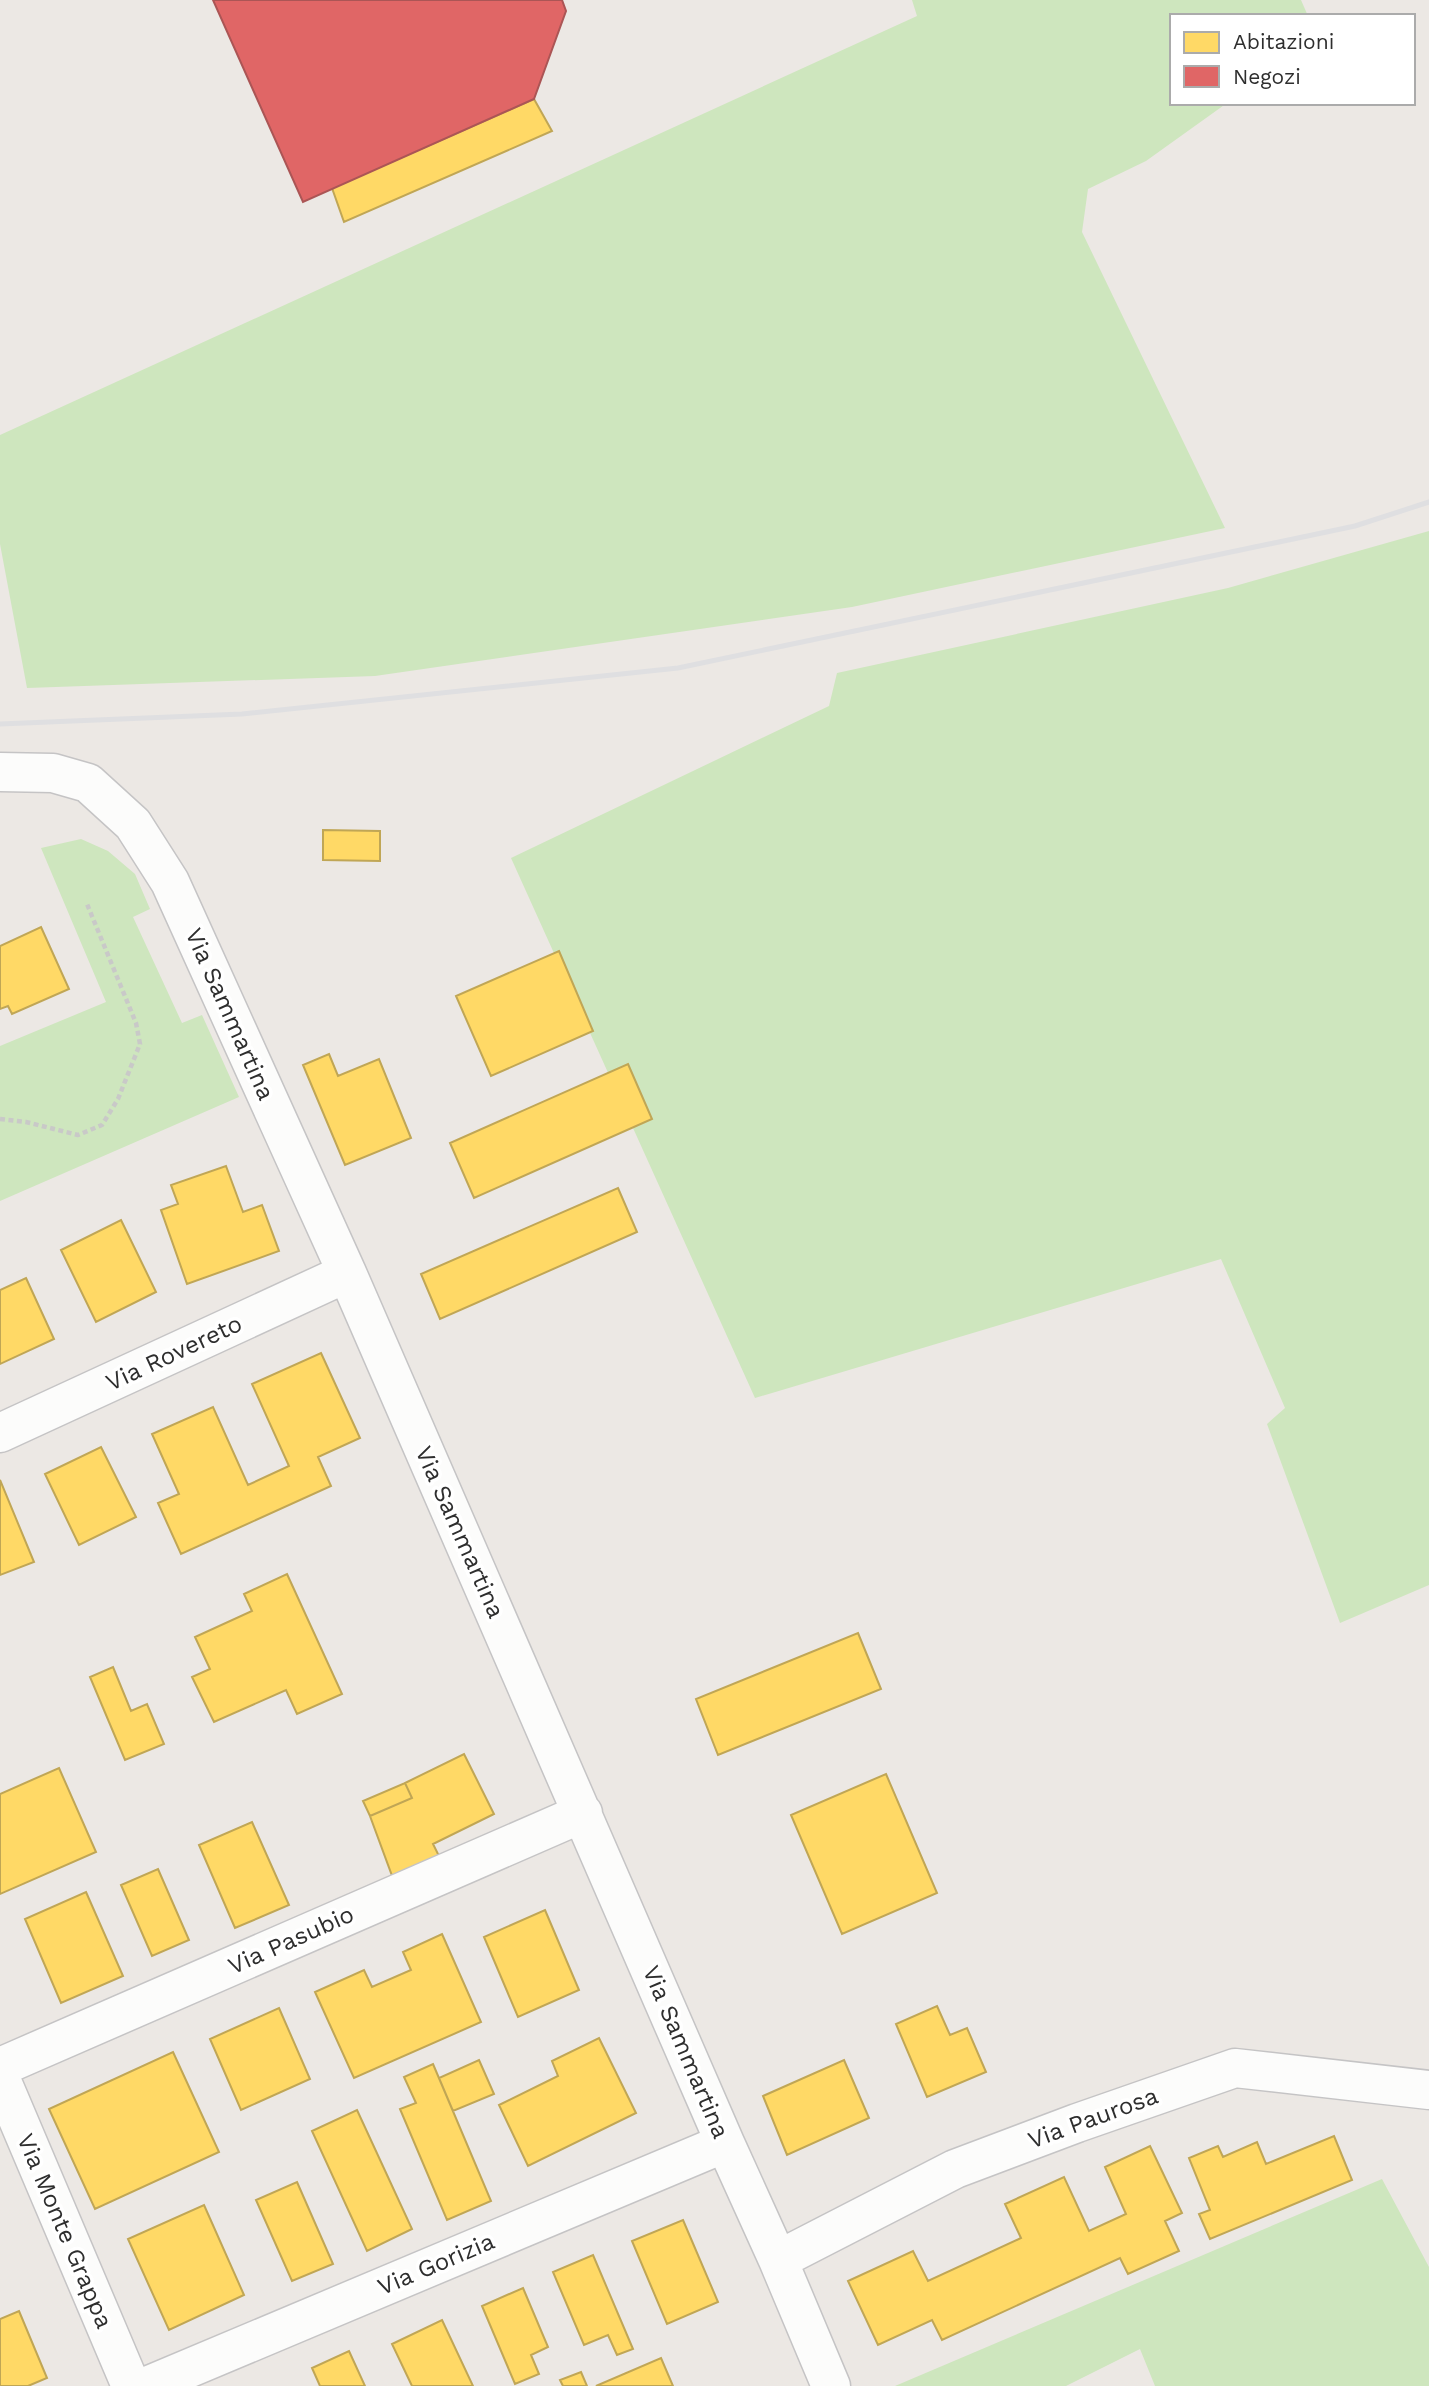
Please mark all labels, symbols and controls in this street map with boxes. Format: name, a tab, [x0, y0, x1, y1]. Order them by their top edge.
legend	[1170, 14, 1415, 105]
text: Abitazioni	[1233, 29, 1334, 54]
text: Negozi	[1233, 64, 1301, 89]
street label: Via Sammartina	[180, 924, 280, 1104]
street label: Via Rovereto	[102, 1309, 246, 1397]
street label: Via Sammartina	[410, 1442, 510, 1622]
street label: Via Pasubio	[224, 1900, 358, 1980]
street label: Via Sammartina	[637, 1961, 735, 2143]
street label: Via Paurosa	[1024, 2082, 1162, 2154]
street label: Via Monte Grappa	[11, 2129, 119, 2333]
street label: Via Gorizia	[374, 2227, 498, 2301]

